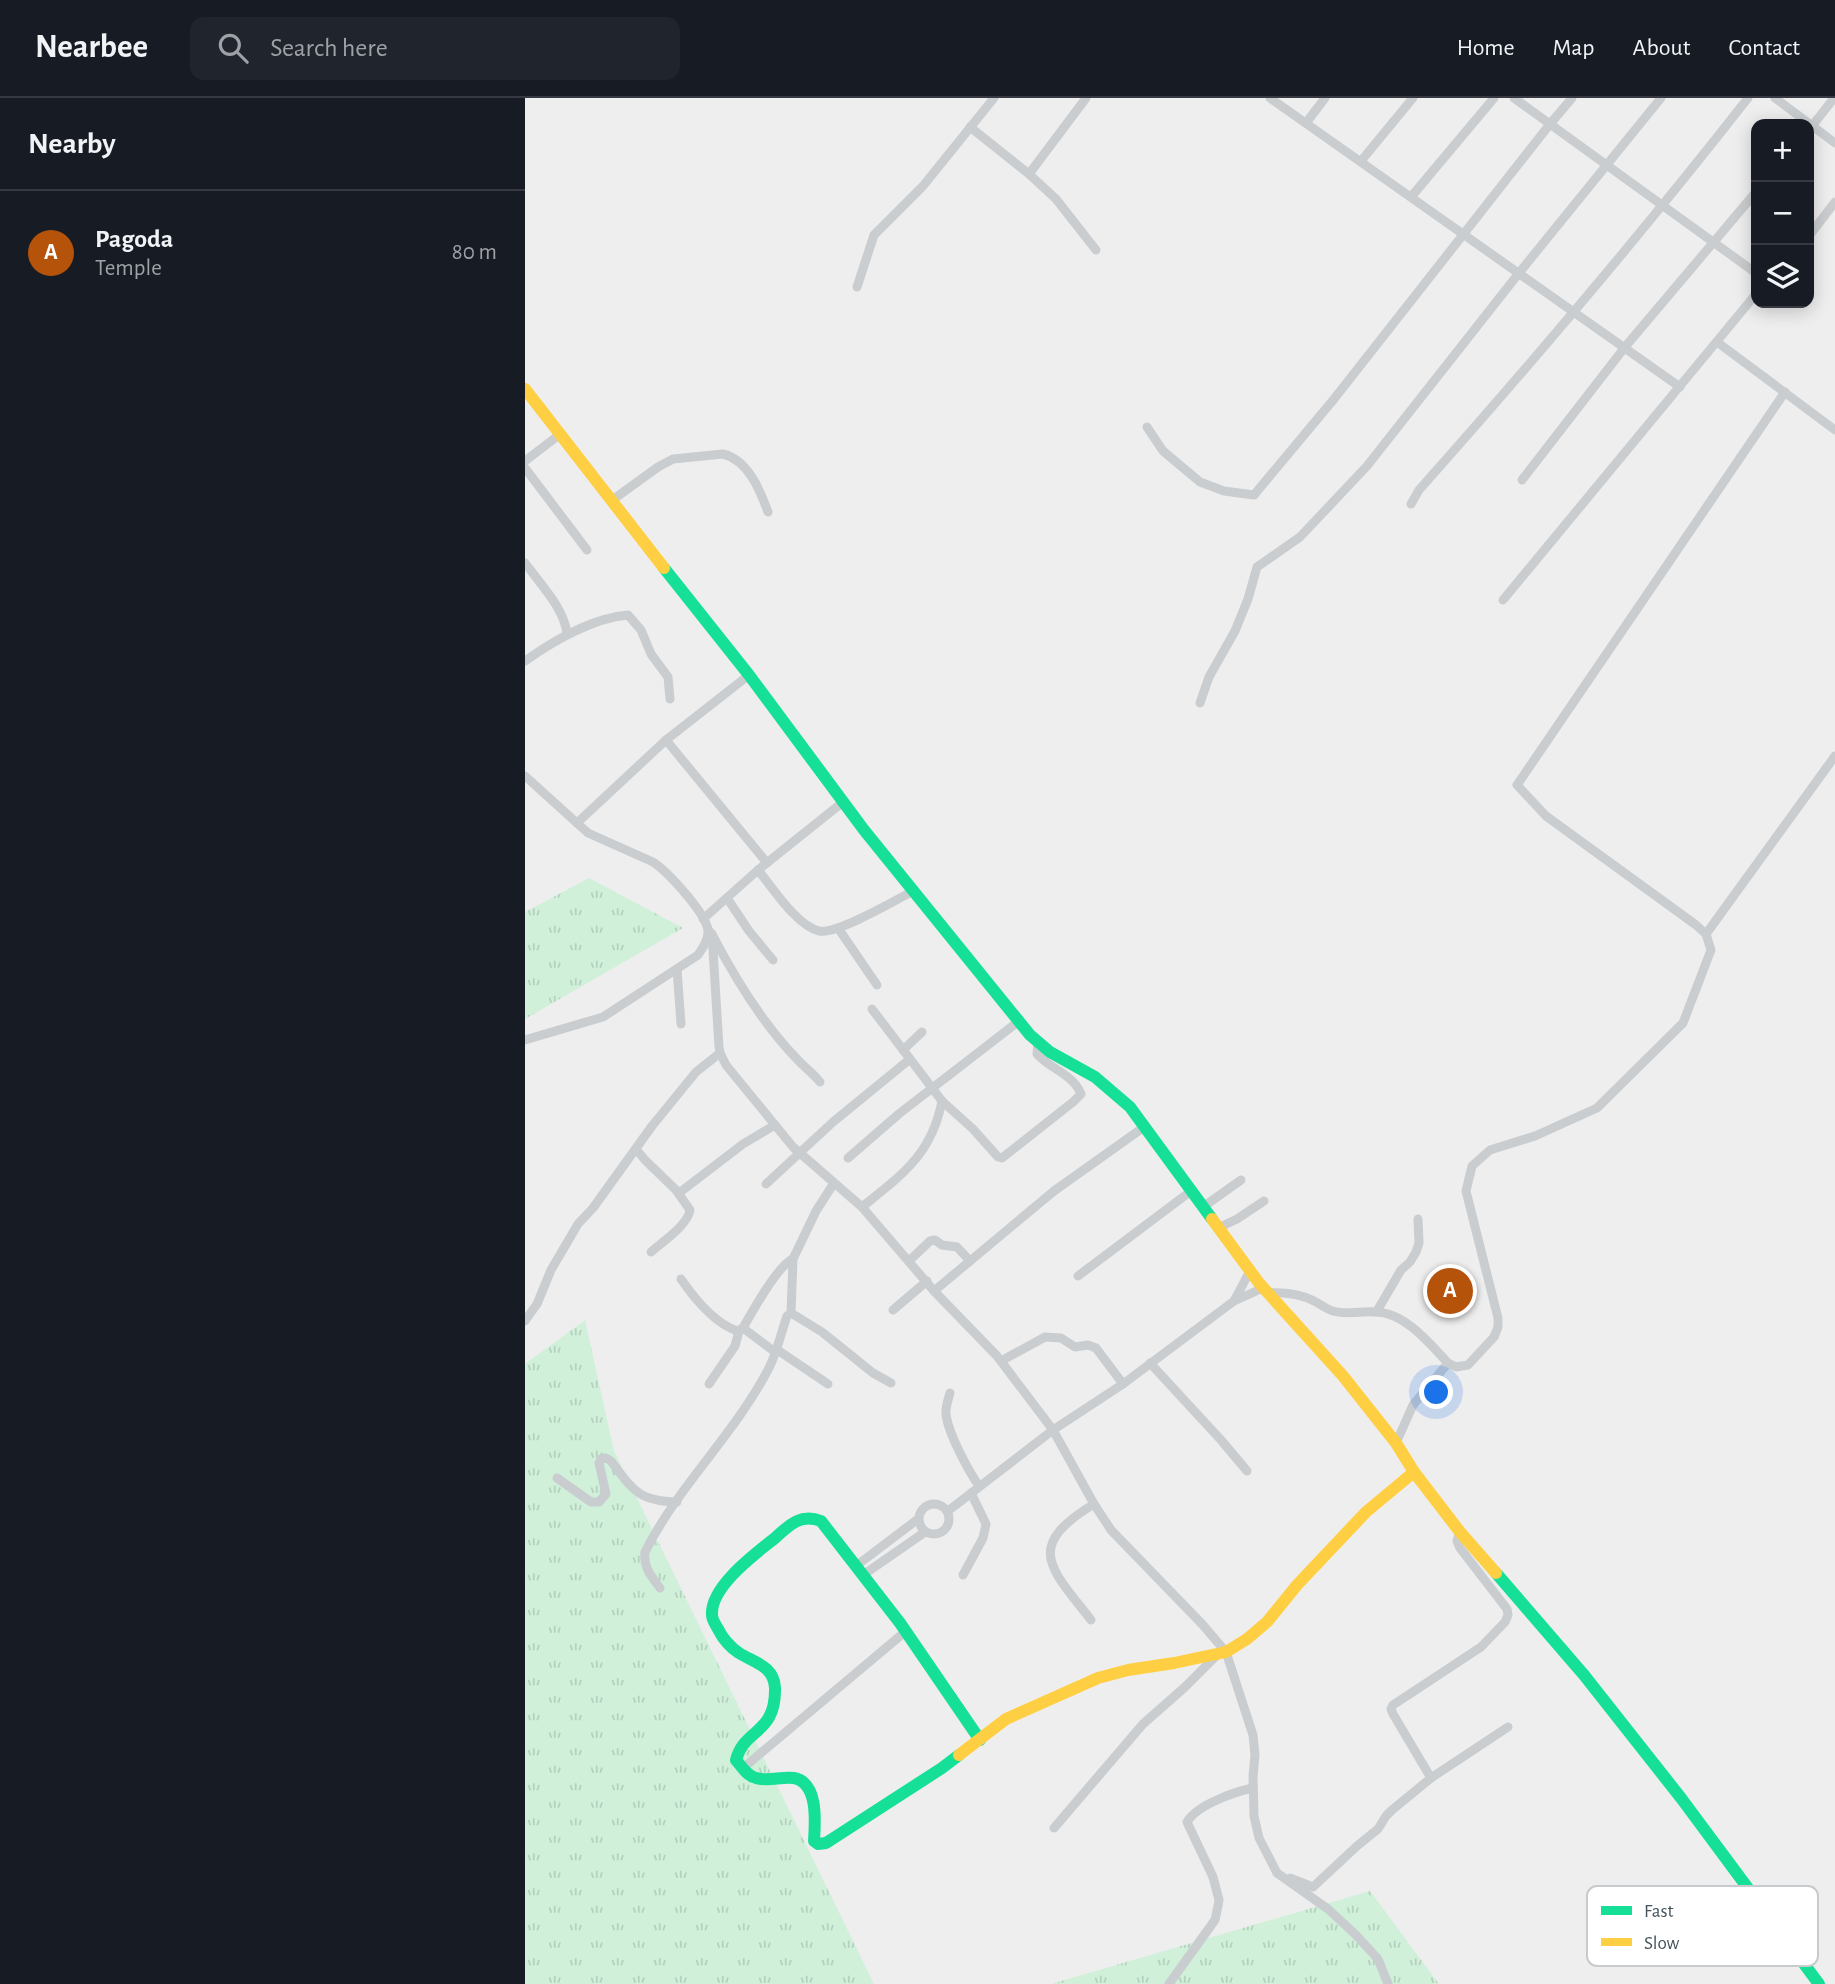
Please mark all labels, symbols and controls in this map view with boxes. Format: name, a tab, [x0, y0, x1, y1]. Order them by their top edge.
search box	[190, 17, 680, 80]
icon: search	[214, 29, 252, 67]
text: Nearbee	[35, 31, 148, 64]
text: Search here	[270, 35, 388, 61]
text: Home	[1457, 36, 1515, 60]
text: Map	[1553, 36, 1595, 60]
text: About	[1633, 36, 1690, 60]
text: Contact	[1728, 36, 1800, 60]
map controls	[1751, 119, 1814, 308]
button: +	[1751, 119, 1814, 182]
text: Nearby	[28, 129, 116, 159]
button: −	[1751, 182, 1814, 245]
text: Pagoda	[95, 226, 173, 252]
text: A	[44, 241, 58, 264]
text: 80 m	[452, 241, 497, 264]
button: layers	[1751, 245, 1814, 308]
text: Temple	[95, 257, 162, 280]
pin: A	[1427, 1265, 1473, 1317]
your location	[1419, 1375, 1453, 1409]
legend	[1587, 1886, 1818, 1966]
text: Fast	[1644, 1902, 1674, 1921]
text: Slow	[1644, 1934, 1680, 1953]

